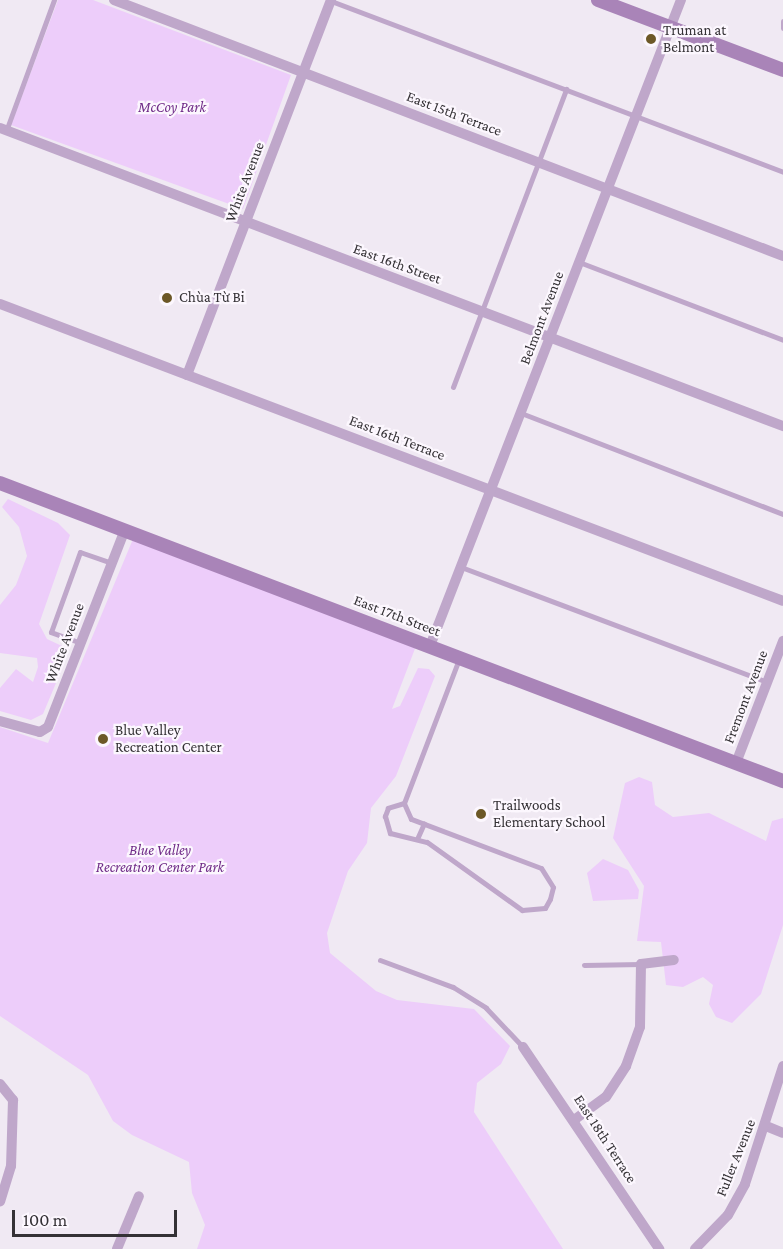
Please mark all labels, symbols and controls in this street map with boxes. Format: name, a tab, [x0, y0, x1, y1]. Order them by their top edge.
place label: Truman at Belmont	[663, 21, 726, 56]
marker: Truman at Belmont	[644, 32, 658, 46]
street label: East 15th Terrace	[404, 88, 504, 140]
park label: McCoy Park	[138, 99, 206, 117]
street label: White Avenue	[222, 139, 268, 225]
street label: East 16th Street	[351, 240, 443, 288]
street label: Belmont Avenue	[516, 269, 568, 367]
place label: Chùa Từ Bi	[179, 289, 245, 307]
marker: Chùa Từ Bi	[160, 291, 174, 305]
street label: East 16th Terrace	[346, 411, 448, 465]
street label: East 17th Street	[351, 591, 443, 641]
street label: White Avenue	[42, 600, 88, 686]
street label: Fremont Avenue	[720, 648, 772, 746]
place label: Blue Valley Recreation Center	[115, 721, 222, 756]
marker: Blue Valley Recreation Center	[96, 732, 110, 746]
place label: Trailwoods Elementary School	[493, 796, 605, 831]
marker: Trailwoods Elementary School	[474, 807, 488, 821]
park label: Blue Valley Recreation Center Park	[96, 841, 224, 876]
street label: East 18th Terrace	[570, 1091, 640, 1187]
street label: Fuller Avenue	[712, 1117, 760, 1199]
scale bar	[15, 1198, 180, 1236]
text: 100 m	[23, 1210, 67, 1230]

